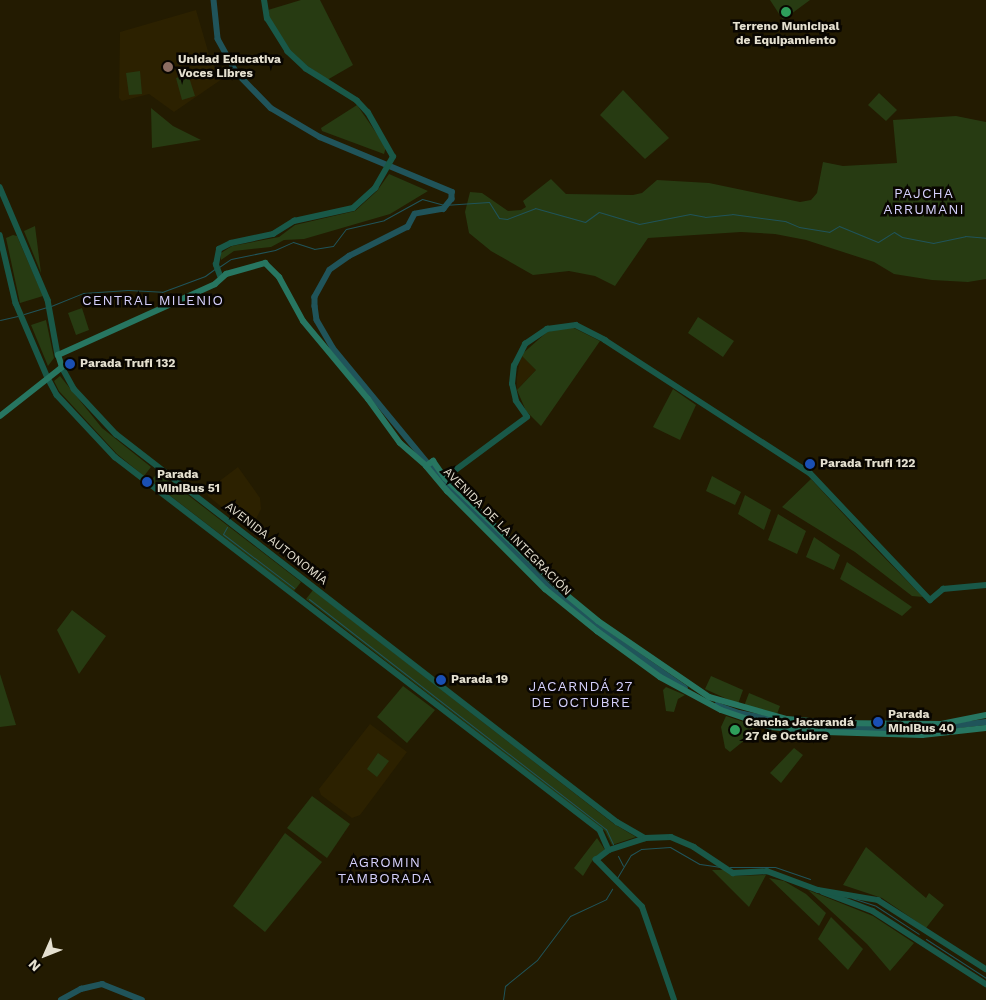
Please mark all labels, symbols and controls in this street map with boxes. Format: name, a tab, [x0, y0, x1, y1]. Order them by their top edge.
marker: Terreno Municipal de Equipamiento	[780, 6, 792, 18]
place label: Terreno Municipal de Equipamiento	[733, 20, 839, 48]
place label: Unidad Educativa Voces Libres	[178, 53, 281, 81]
marker: Unidad Educativa Voces Libres	[162, 61, 174, 73]
district label: PAJCHA ARRUMANI	[882, 185, 966, 218]
district label: CENTRAL MILENIO	[80, 292, 226, 308]
place label: Parada Trufi 132	[80, 357, 176, 371]
marker: Parada Trufi 132	[64, 358, 76, 370]
place label: Parada Trufi 122	[820, 457, 916, 471]
marker: Parada Trufi 122	[804, 458, 816, 470]
street label: AVENIDA DE LA INTEGRACIÓN	[440, 465, 574, 599]
place label: Parada MiniBus 51	[157, 468, 220, 496]
marker: Parada MiniBus 51	[141, 476, 153, 488]
street label: AVENIDA AUTONOMÍA	[222, 499, 330, 589]
place label: Parada 19	[451, 673, 508, 687]
marker: Parada 19	[435, 674, 447, 686]
district label: JACARNDÁ 27 DE OCTUBRE	[527, 678, 635, 710]
place label: Parada MiniBus 40	[888, 708, 954, 736]
place label: Cancha Jacarandá 27 de Octubre	[745, 716, 854, 744]
marker: Parada MiniBus 40	[872, 716, 884, 728]
marker: Cancha Jacarandá 27 de Octubre	[729, 724, 741, 736]
district label: AGROMIN TAMBORADA	[337, 854, 433, 886]
north arrow	[20, 930, 70, 980]
text: N	[25, 956, 44, 975]

